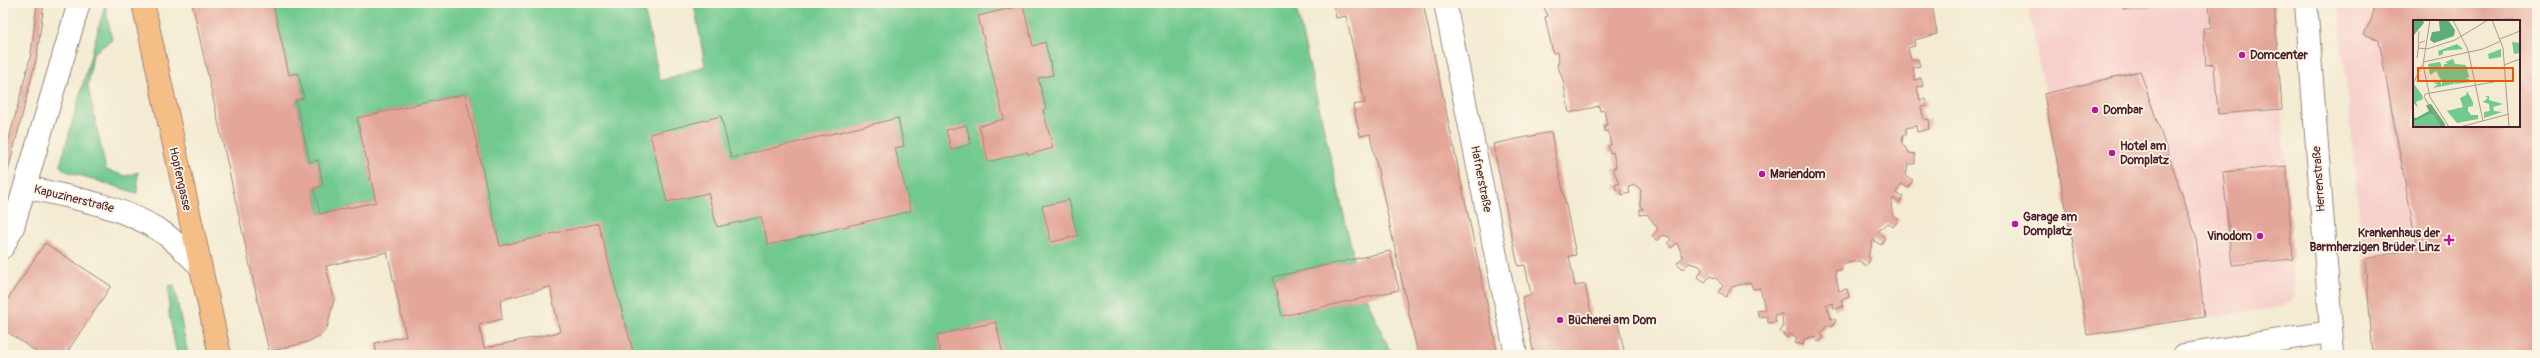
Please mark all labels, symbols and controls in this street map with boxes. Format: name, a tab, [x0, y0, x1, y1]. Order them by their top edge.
inset map	[2413, 20, 2520, 127]
place label: Domcenter	[2250, 48, 2308, 63]
marker: Domcenter	[2237, 50, 2247, 60]
place label: Dombar	[2103, 103, 2144, 118]
marker: Dombar	[2090, 105, 2100, 115]
place label: Hotel am Domplatz	[2120, 139, 2170, 168]
street label: Hafnerstraße	[1467, 144, 1495, 214]
street label: Herrenstraße	[2309, 145, 2329, 212]
street label: Hopfengasse	[165, 146, 195, 212]
marker: Hotel am Domplatz	[2107, 148, 2117, 158]
place label: Mariendom	[1770, 167, 1826, 182]
marker: Mariendom	[1757, 169, 1767, 179]
street label: Kapuzinerstraße	[32, 182, 116, 216]
place label: Garage am Domplatz	[2023, 210, 2078, 239]
marker: Garage am Domplatz	[2010, 219, 2020, 229]
place label: Krankenhaus der Barmherzigen Brüder Linz	[2309, 226, 2441, 255]
place label: Vinodom	[2207, 229, 2252, 244]
marker: Vinodom	[2255, 231, 2265, 241]
marker: Krankenhaus der Barmherzigen Brüder Linz	[2443, 234, 2455, 246]
place label: Bücherei am Dom	[1568, 313, 1657, 328]
marker: Bücherei am Dom	[1555, 315, 1565, 325]

